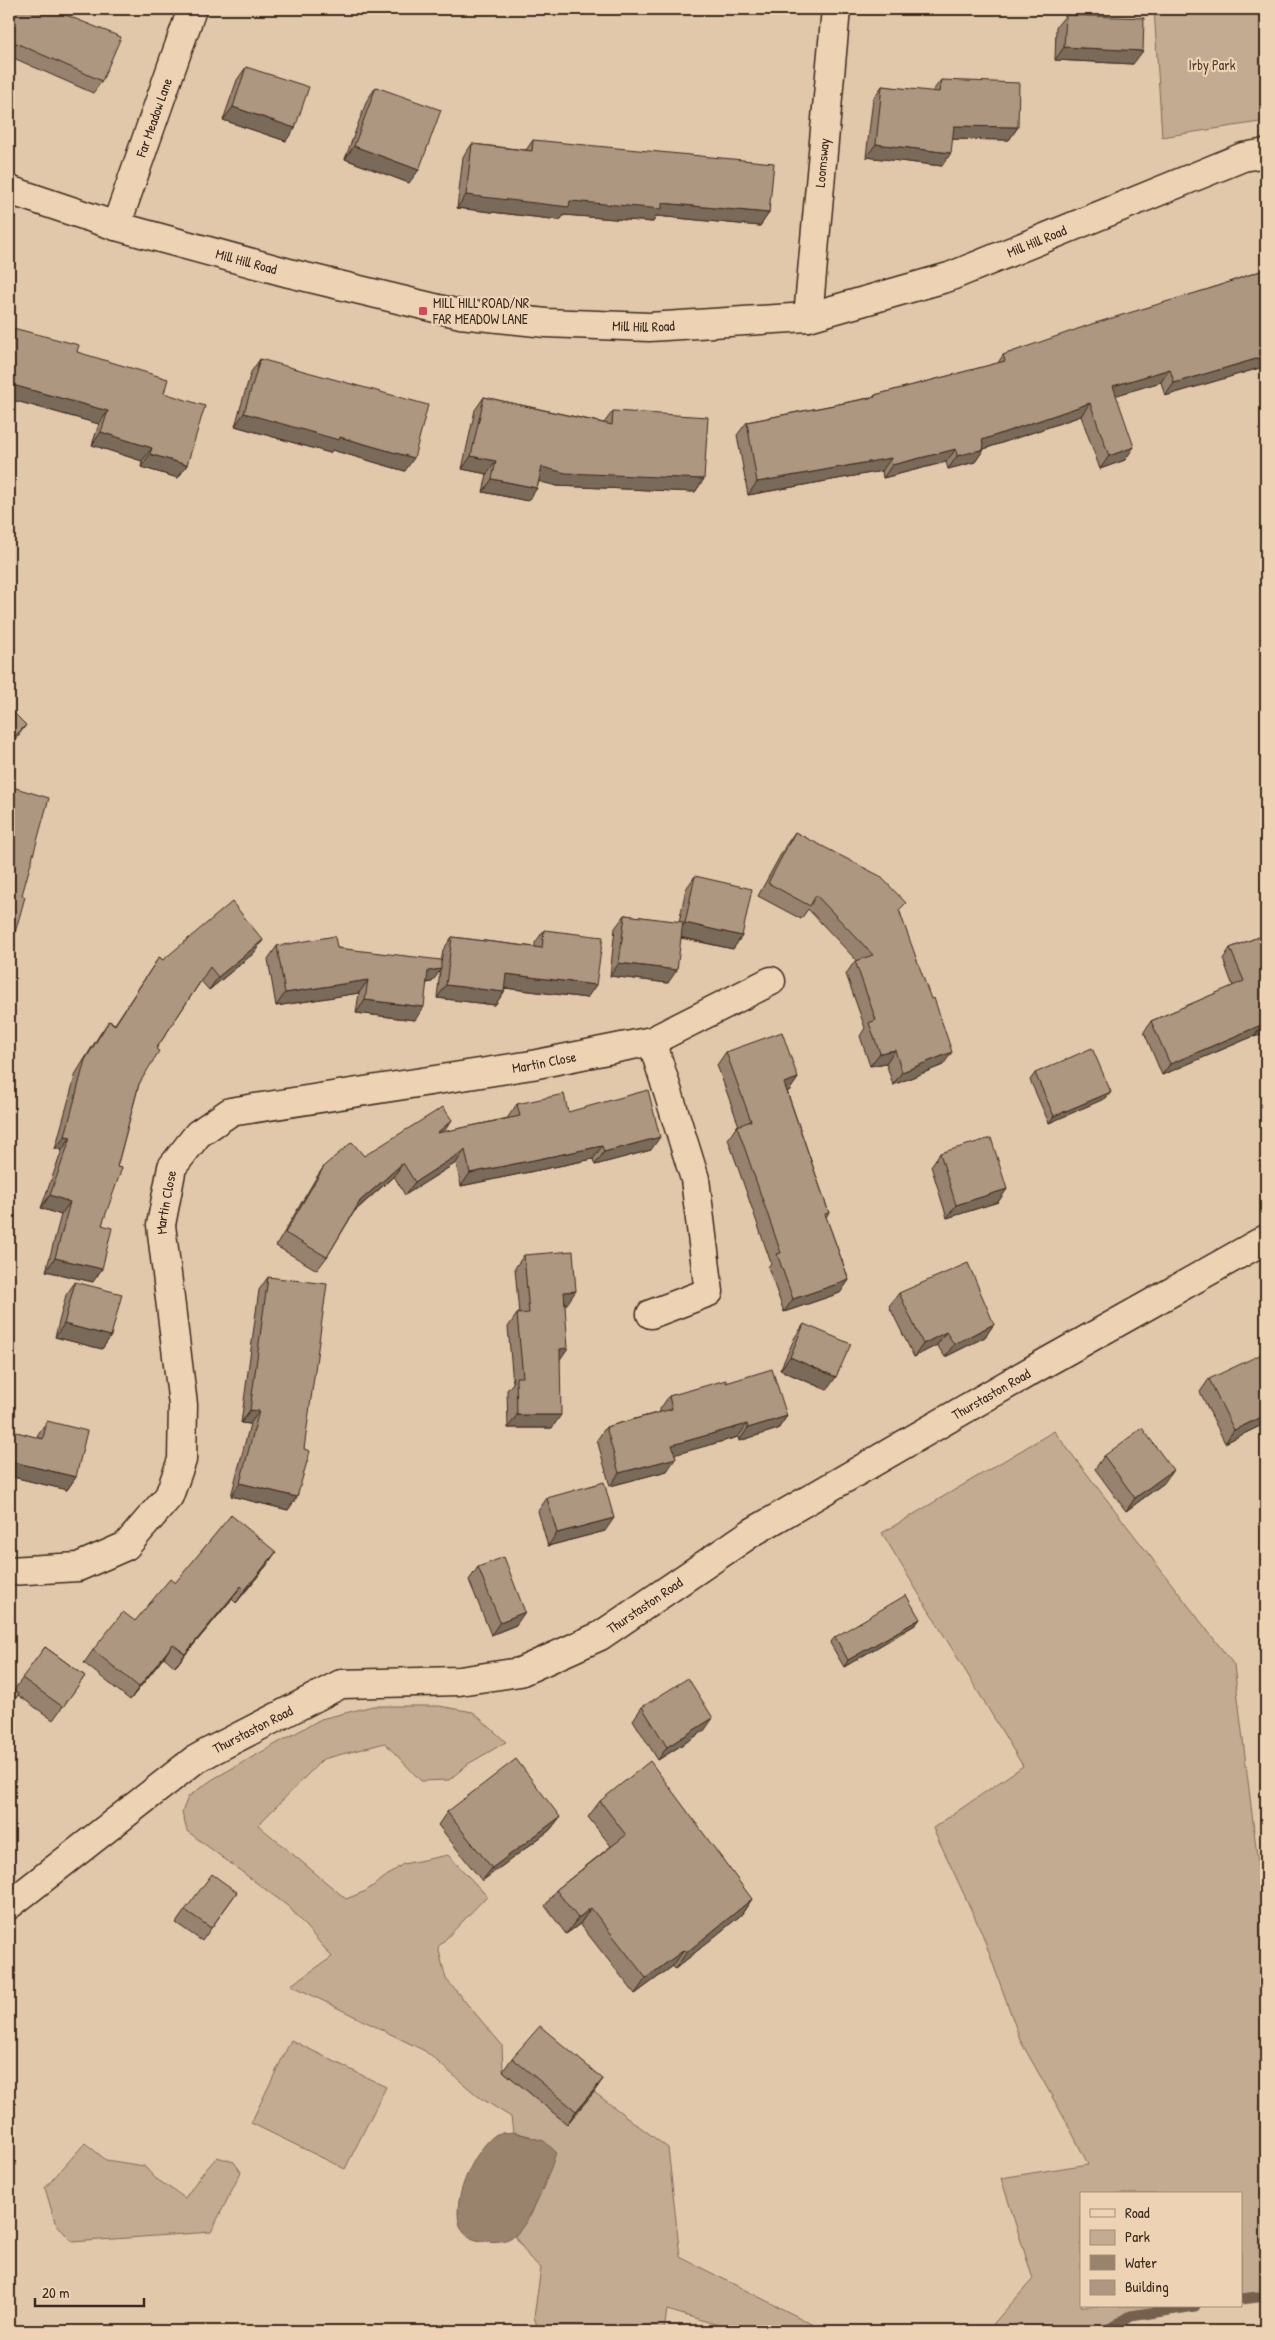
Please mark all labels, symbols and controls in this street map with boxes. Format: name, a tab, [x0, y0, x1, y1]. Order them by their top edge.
park label: Irby Park	[1188, 55, 1236, 75]
street label: Far Meadow Lane	[131, 75, 176, 160]
street label: Loomsway	[810, 137, 834, 188]
street label: Mill Hill Road	[1004, 220, 1069, 261]
street label: Mill Hill Road	[214, 244, 280, 278]
place label: MILL HILL ROAD/NR FAR MEADOW LANE	[432, 293, 529, 328]
marker: MILL HILL ROAD/NR FAR MEADOW LANE	[417, 305, 429, 317]
street label: Mill Hill Road	[612, 315, 676, 336]
street label: Martin Close	[511, 1046, 578, 1077]
street label: Martin Close	[151, 1168, 180, 1236]
street label: Thurstaston Road	[948, 1363, 1034, 1424]
street label: Thurstaston Road	[603, 1572, 686, 1638]
street label: Thurstaston Road	[209, 1700, 296, 1758]
legend	[1080, 2192, 1242, 2308]
text: Road	[1125, 2202, 1150, 2223]
text: Park	[1125, 2226, 1150, 2247]
text: Water	[1125, 2252, 1157, 2273]
scale bar	[35, 2275, 144, 2307]
text: Building	[1125, 2276, 1169, 2297]
text: 20 m	[42, 2282, 69, 2303]

